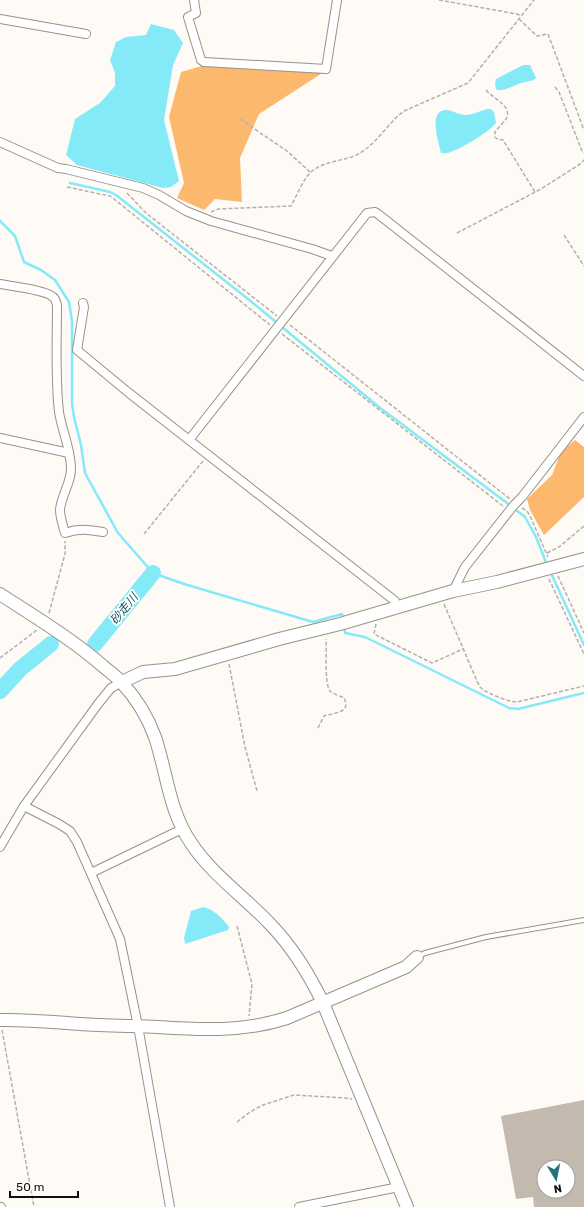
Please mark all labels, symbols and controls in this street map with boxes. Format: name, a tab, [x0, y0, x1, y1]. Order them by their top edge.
water label: 砂走川	[107, 589, 142, 627]
north arrow	[536, 1159, 576, 1199]
scale bar	[10, 1173, 78, 1199]
text: 50 m	[16, 1180, 44, 1194]
text: N	[553, 1181, 563, 1195]

